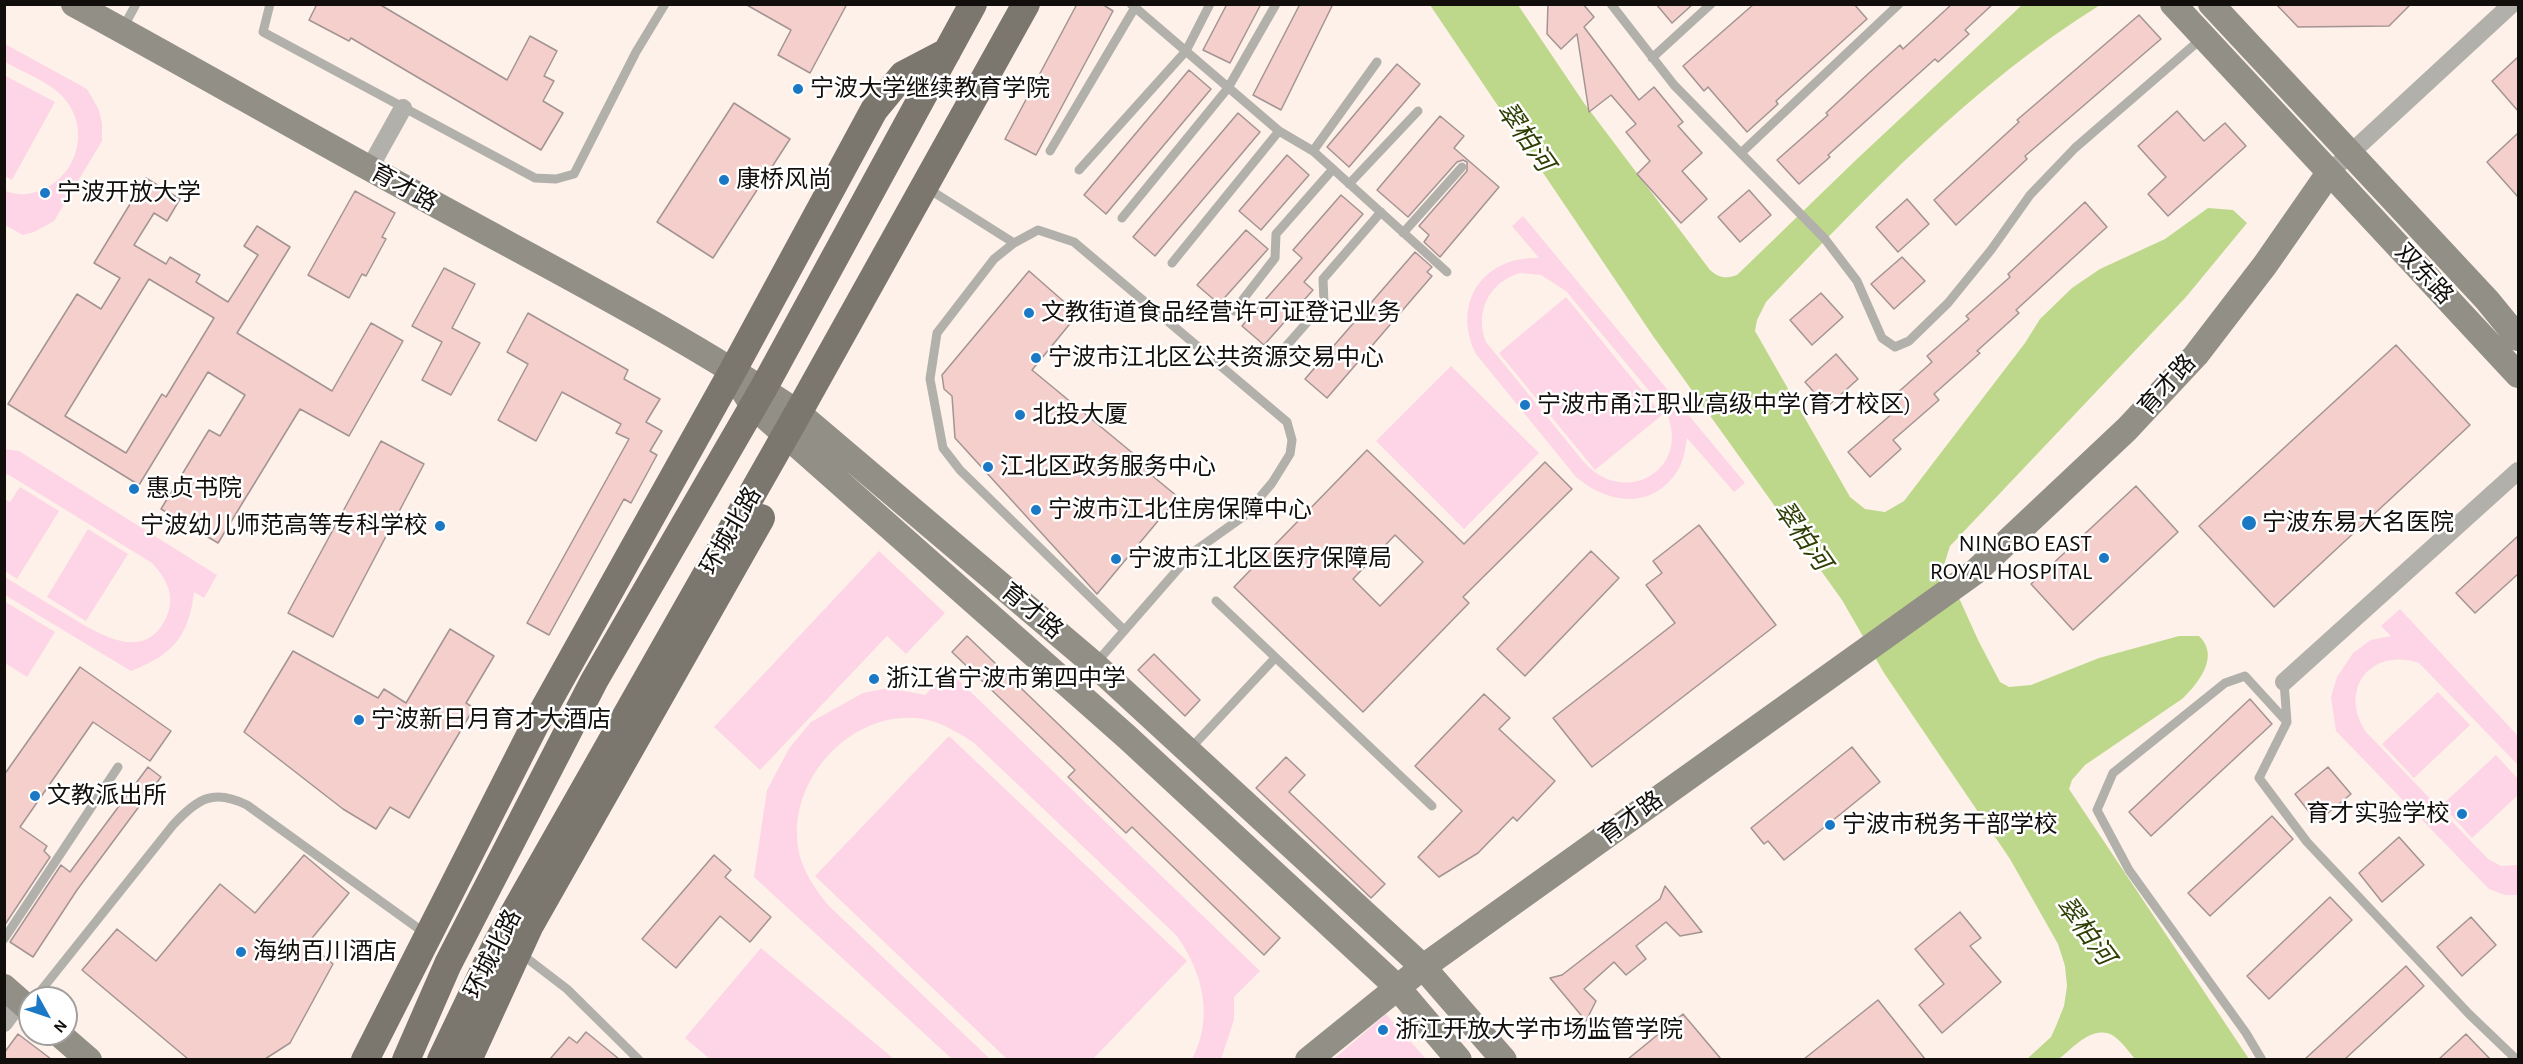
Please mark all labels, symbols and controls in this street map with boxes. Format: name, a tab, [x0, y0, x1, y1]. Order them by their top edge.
place label: 宁波大学继续教育学院	[810, 75, 1050, 103]
marker: 宁波大学继续教育学院	[791, 82, 805, 96]
water label: 翠柏河	[1490, 96, 1560, 178]
street label: 育才路	[366, 158, 442, 218]
place label: 康桥风尚	[736, 166, 832, 194]
marker: 康桥风尚	[717, 173, 731, 187]
place label: 宁波开放大学	[57, 179, 201, 207]
marker: 宁波开放大学	[38, 186, 52, 200]
street label: 双东路	[2389, 238, 2459, 310]
place label: 文教街道食品经营许可证登记业务	[1041, 299, 1401, 327]
marker: 文教街道食品经营许可证登记业务	[1022, 306, 1036, 320]
place label: 宁波市江北区公共资源交易中心	[1048, 344, 1384, 372]
street label: 育才路	[2132, 349, 2202, 421]
marker: 宁波市江北区公共资源交易中心	[1029, 351, 1043, 365]
place label: 宁波市甬江职业高级中学(育才校区)	[1537, 391, 1911, 419]
marker: 宁波市甬江职业高级中学(育才校区)	[1518, 398, 1532, 412]
place label: 北投大厦	[1032, 401, 1128, 429]
marker: 北投大厦	[1013, 408, 1027, 422]
place label: 江北区政务服务中心	[1000, 453, 1216, 481]
marker: 江北区政务服务中心	[981, 460, 995, 474]
place label: 惠贞书院	[146, 475, 242, 503]
marker: 惠贞书院	[127, 482, 141, 496]
street label: 环城北路	[695, 482, 767, 580]
water label: 翠柏河	[1767, 495, 1837, 577]
place label: 宁波市江北住房保障中心	[1048, 496, 1312, 524]
marker: 宁波市江北住房保障中心	[1029, 503, 1043, 517]
place label: 宁波东易大名医院	[2262, 509, 2454, 537]
place label: 宁波幼儿师范高等专科学校	[140, 512, 428, 540]
marker: 宁波东易大名医院	[2240, 514, 2258, 532]
marker: 宁波幼儿师范高等专科学校	[433, 519, 447, 533]
place label: NINGBO EAST ROYAL HOSPITAL	[1930, 530, 2092, 586]
place label: 宁波市江北区医疗保障局	[1128, 545, 1392, 573]
marker: NINGBO EAST ROYAL HOSPITAL	[2097, 551, 2111, 565]
marker: 宁波市江北区医疗保障局	[1109, 552, 1123, 566]
street label: 育才路	[995, 577, 1069, 645]
place label: 浙江省宁波市第四中学	[886, 665, 1126, 693]
marker: 浙江省宁波市第四中学	[867, 672, 881, 686]
place label: 宁波新日月育才大酒店	[371, 706, 611, 734]
marker: 宁波新日月育才大酒店	[352, 713, 366, 727]
place label: 文教派出所	[47, 782, 167, 810]
street label: 育才路	[1593, 785, 1669, 851]
marker: 文教派出所	[28, 789, 42, 803]
place label: 育才实验学校	[2306, 800, 2450, 828]
marker: 育才实验学校	[2455, 807, 2469, 821]
place label: 宁波市税务干部学校	[1842, 811, 2058, 839]
marker: 宁波市税务干部学校	[1823, 818, 1837, 832]
water label: 翠柏河	[2049, 890, 2121, 972]
street label: 环城北路	[458, 905, 528, 1003]
place label: 海纳百川酒店	[253, 938, 397, 966]
marker: 海纳百川酒店	[234, 945, 248, 959]
north arrow	[18, 986, 78, 1046]
place label: 浙江开放大学市场监管学院	[1395, 1016, 1683, 1044]
text: N	[51, 1017, 70, 1036]
marker: 浙江开放大学市场监管学院	[1376, 1023, 1390, 1037]

